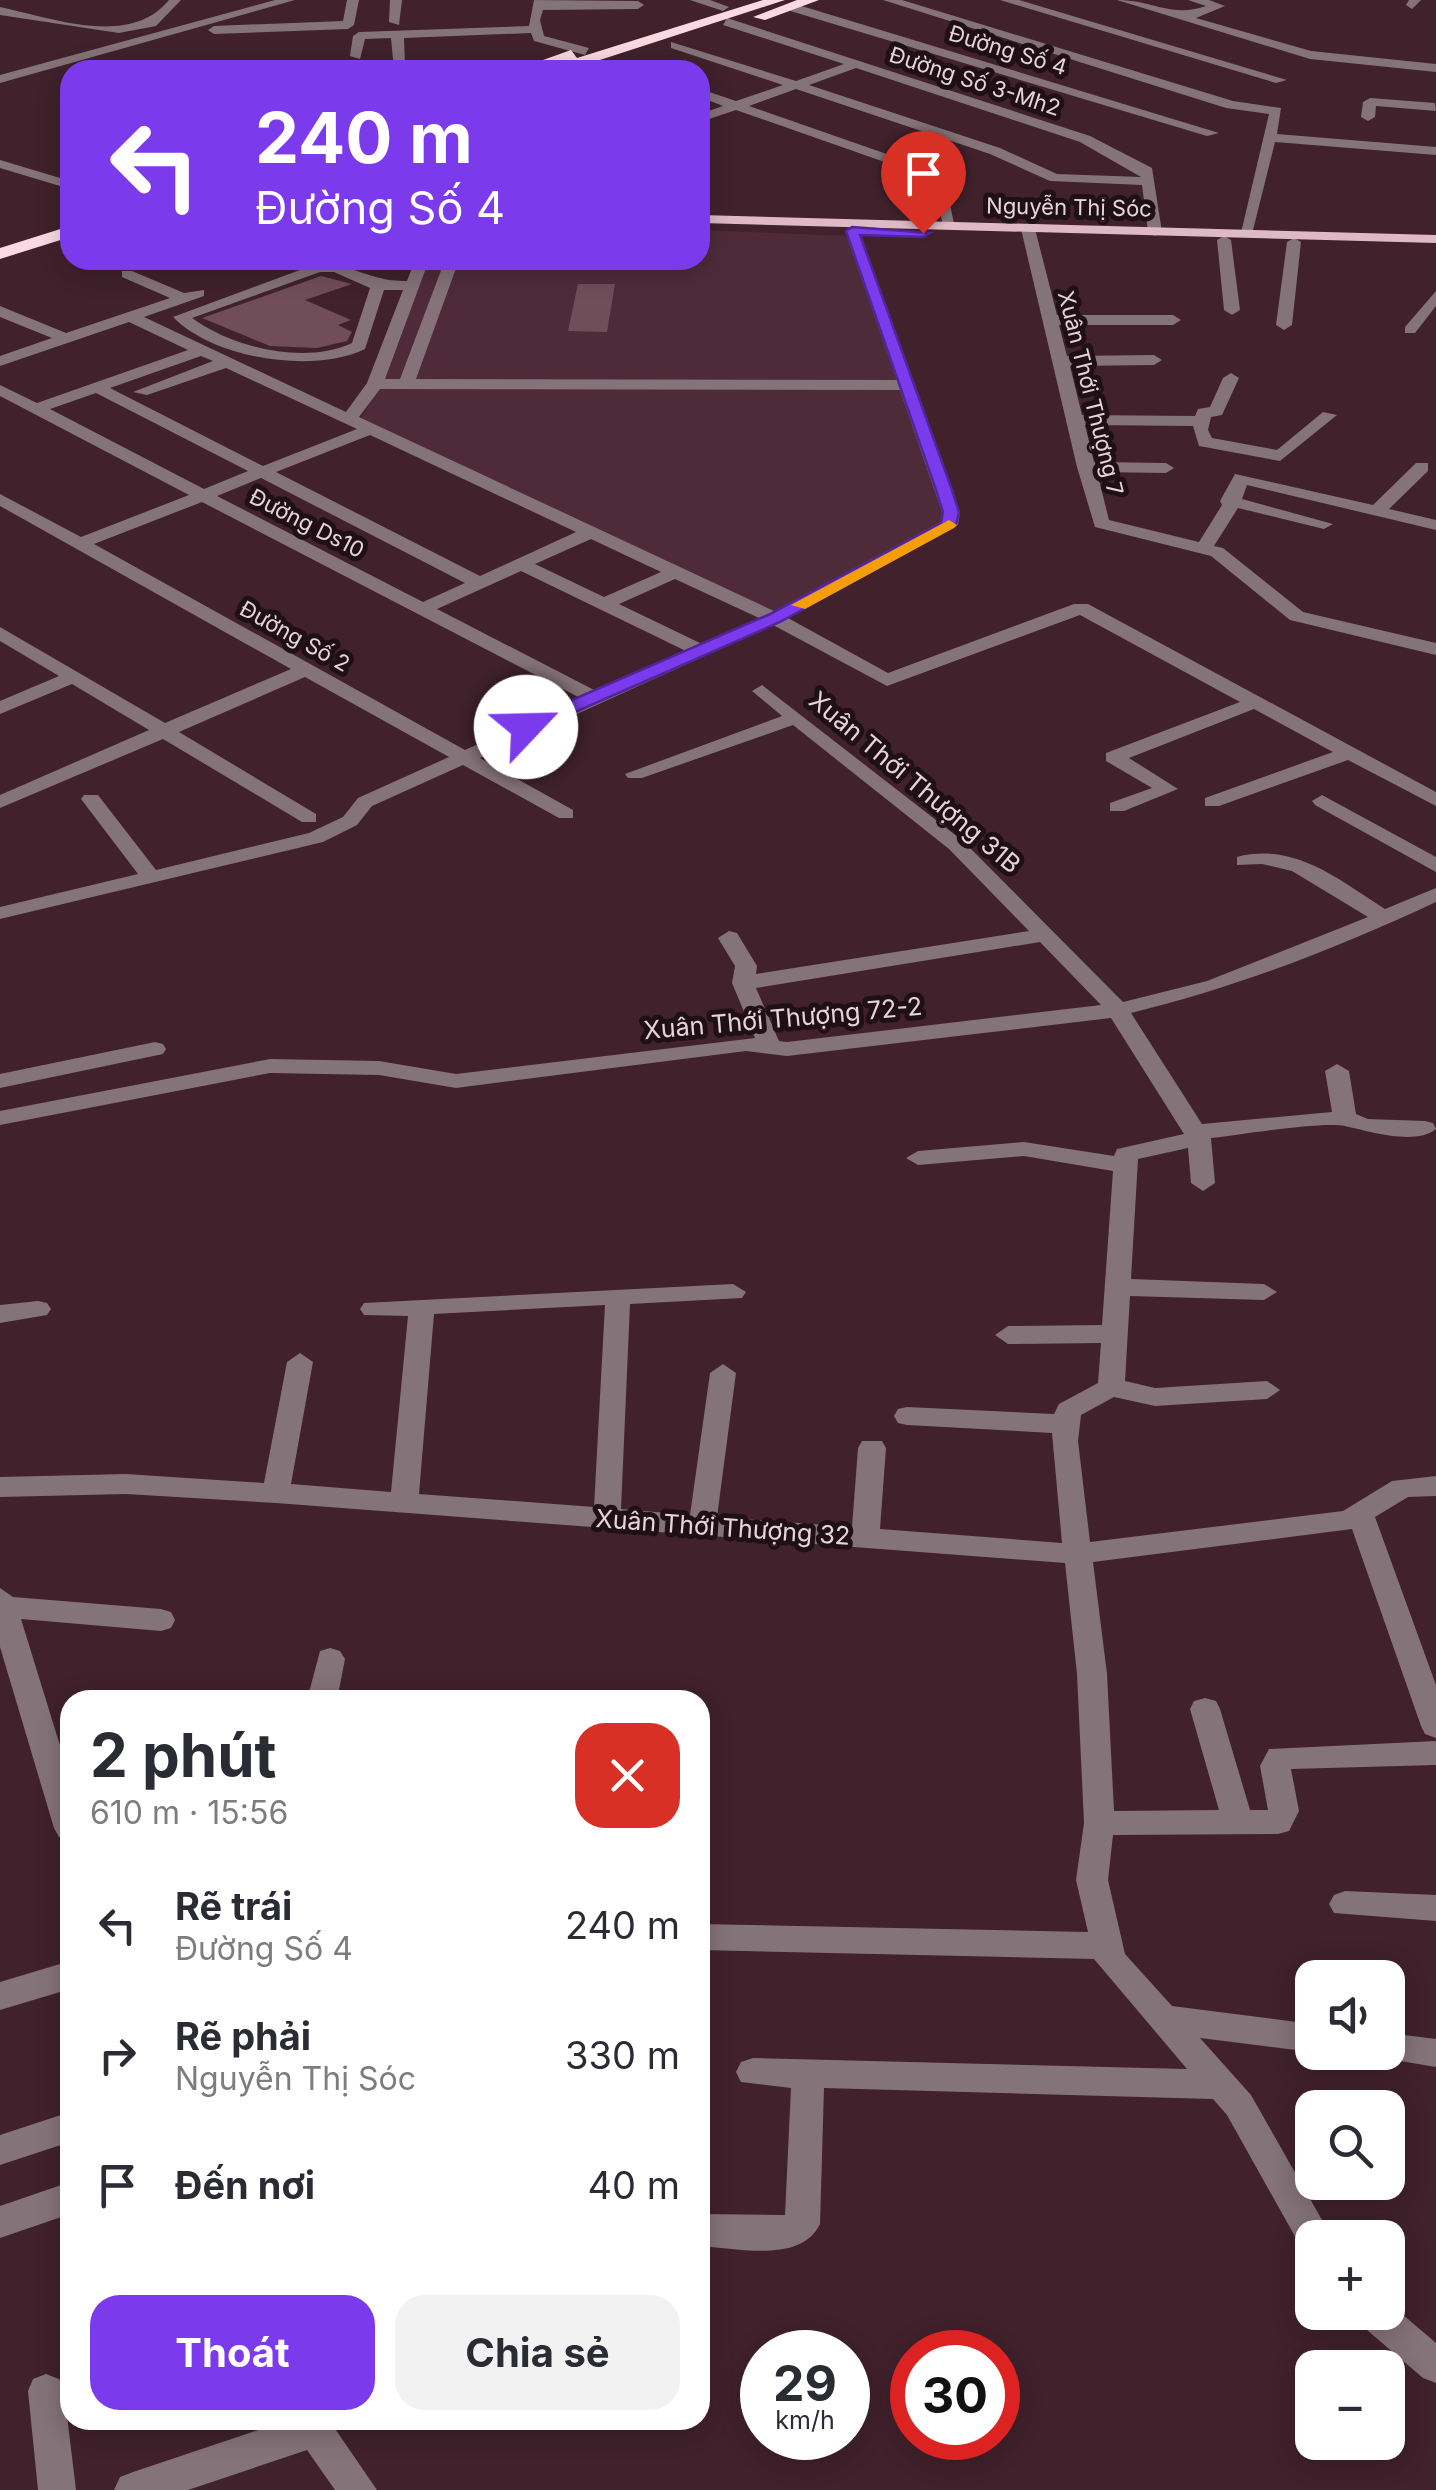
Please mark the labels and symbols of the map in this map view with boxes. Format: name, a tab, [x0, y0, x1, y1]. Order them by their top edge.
street label: Đường Số 4	[946, 20, 1070, 80]
street label: Đường Số 3-Mh2	[886, 41, 1064, 121]
pin	[881, 131, 966, 234]
street label: Nguyễn Thị Sóc	[986, 193, 1152, 221]
street label: Xuân Thới Thượng 7	[1053, 288, 1129, 498]
street label: Đường Ds10	[245, 483, 369, 563]
street label: Đường Số 2	[236, 595, 354, 677]
position arrow	[474, 675, 578, 779]
street label: Xuân Thới Thượng 31B	[803, 685, 1027, 879]
street label: Xuân Thới Thượng 72-2	[642, 991, 924, 1045]
street label: Xuân Thới Thượng 32	[595, 1503, 851, 1551]
speed limit sign: 30	[890, 2330, 1020, 2460]

